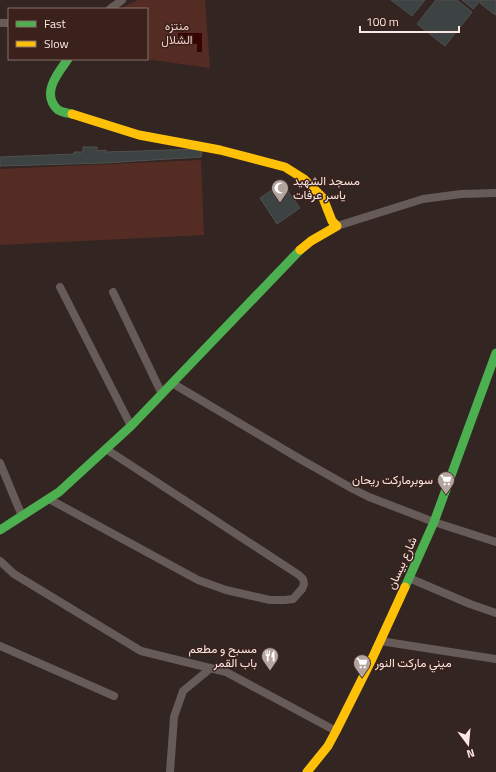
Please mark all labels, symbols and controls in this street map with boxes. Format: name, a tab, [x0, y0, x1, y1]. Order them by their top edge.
legend	[8, 8, 148, 60]
scale bar	[360, 8, 459, 34]
text: 100 m	[366, 12, 399, 31]
text: Fast	[44, 14, 67, 33]
park label: منتزه الشلال	[161, 16, 193, 49]
text: Slow	[44, 34, 69, 53]
place label: مسجد الشهيد ياسر عرفات	[293, 171, 360, 204]
mosque icon: مسجد الشهيد ياسر عرفات	[270, 178, 290, 203]
place label: سوبرماركت ريحان	[352, 470, 433, 489]
supermarket icon: سوبرماركت ريحان	[436, 470, 456, 495]
street label: شارع بيسان	[381, 533, 422, 592]
place label: مسبح و مطعم باب القمر	[188, 639, 257, 672]
restaurant icon: مسبح و مطعم باب القمر	[260, 646, 280, 671]
supermarket icon: ميني ماركت النور	[352, 653, 372, 678]
place label: ميني ماركت النور	[374, 653, 452, 673]
north arrow	[448, 724, 488, 764]
text: N	[465, 745, 477, 762]

